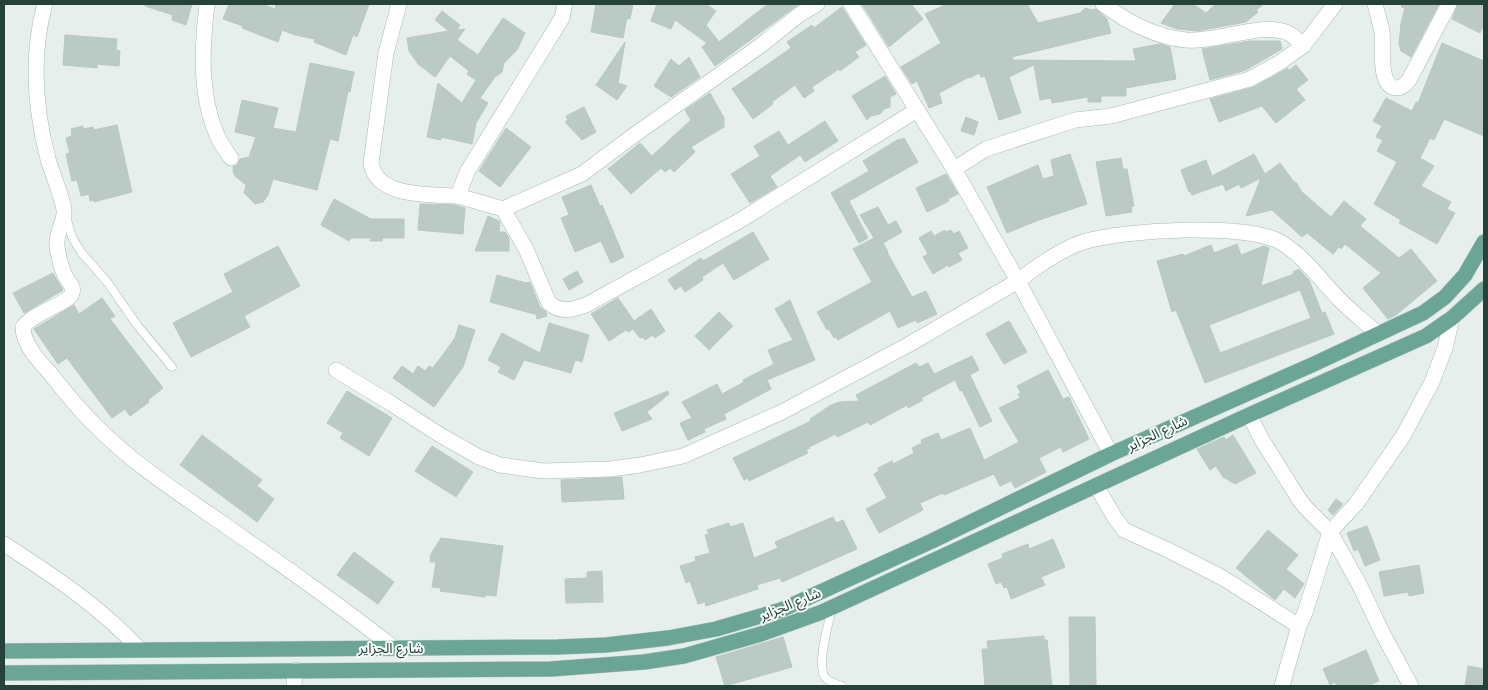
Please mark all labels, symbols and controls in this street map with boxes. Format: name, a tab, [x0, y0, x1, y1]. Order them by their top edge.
street label: شارع الجزاير	[1123, 412, 1191, 457]
street label: شارع الجزاير	[756, 584, 824, 627]
street label: شارع الجزاير	[357, 640, 424, 659]

